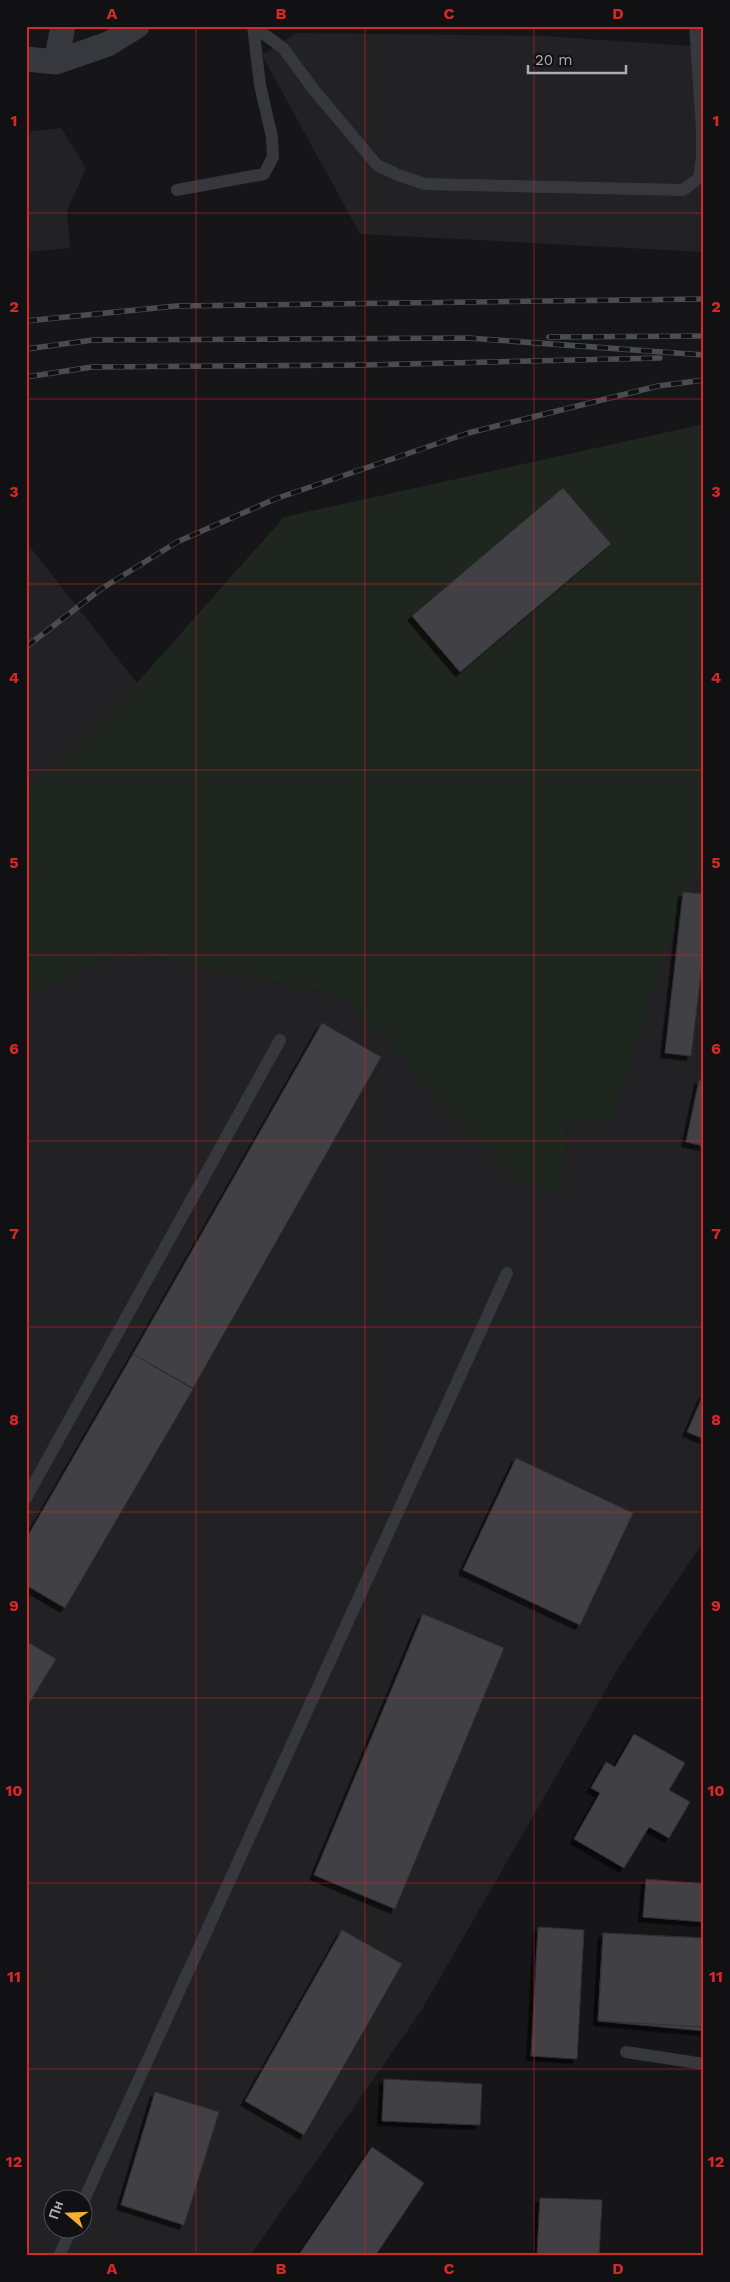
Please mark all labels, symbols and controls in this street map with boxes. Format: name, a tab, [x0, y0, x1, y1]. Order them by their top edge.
text: A	[107, 4, 118, 23]
text: B	[276, 4, 287, 23]
text: C	[444, 4, 455, 23]
text: D	[612, 4, 624, 23]
scale bar	[528, 42, 625, 74]
text: 20 m	[535, 51, 573, 69]
text: 1	[11, 111, 17, 130]
text: 1	[713, 111, 719, 130]
text: 2	[9, 297, 19, 316]
text: 2	[711, 297, 721, 316]
text: 3	[9, 482, 19, 501]
text: 3	[711, 482, 721, 501]
text: 4	[9, 668, 19, 687]
text: 4	[711, 668, 721, 687]
text: 5	[9, 853, 19, 872]
text: 5	[711, 853, 721, 872]
text: 6	[9, 1039, 19, 1058]
text: 6	[711, 1039, 721, 1058]
text: 7	[9, 1224, 19, 1243]
text: 7	[711, 1224, 721, 1243]
text: 8	[9, 1410, 19, 1429]
text: 8	[711, 1410, 721, 1429]
text: 9	[9, 1596, 19, 1615]
text: 9	[711, 1596, 721, 1615]
text: 10	[5, 1781, 23, 1800]
text: 10	[707, 1781, 725, 1800]
text: 11	[7, 1967, 21, 1986]
text: 11	[709, 1967, 723, 1986]
text: 12	[6, 2152, 22, 2171]
text: 12	[708, 2152, 724, 2171]
north arrow	[42, 2190, 92, 2240]
text: Пн	[45, 2198, 66, 2221]
text: A	[107, 2259, 118, 2278]
text: B	[276, 2259, 287, 2278]
text: C	[444, 2259, 455, 2278]
text: D	[612, 2259, 624, 2278]

